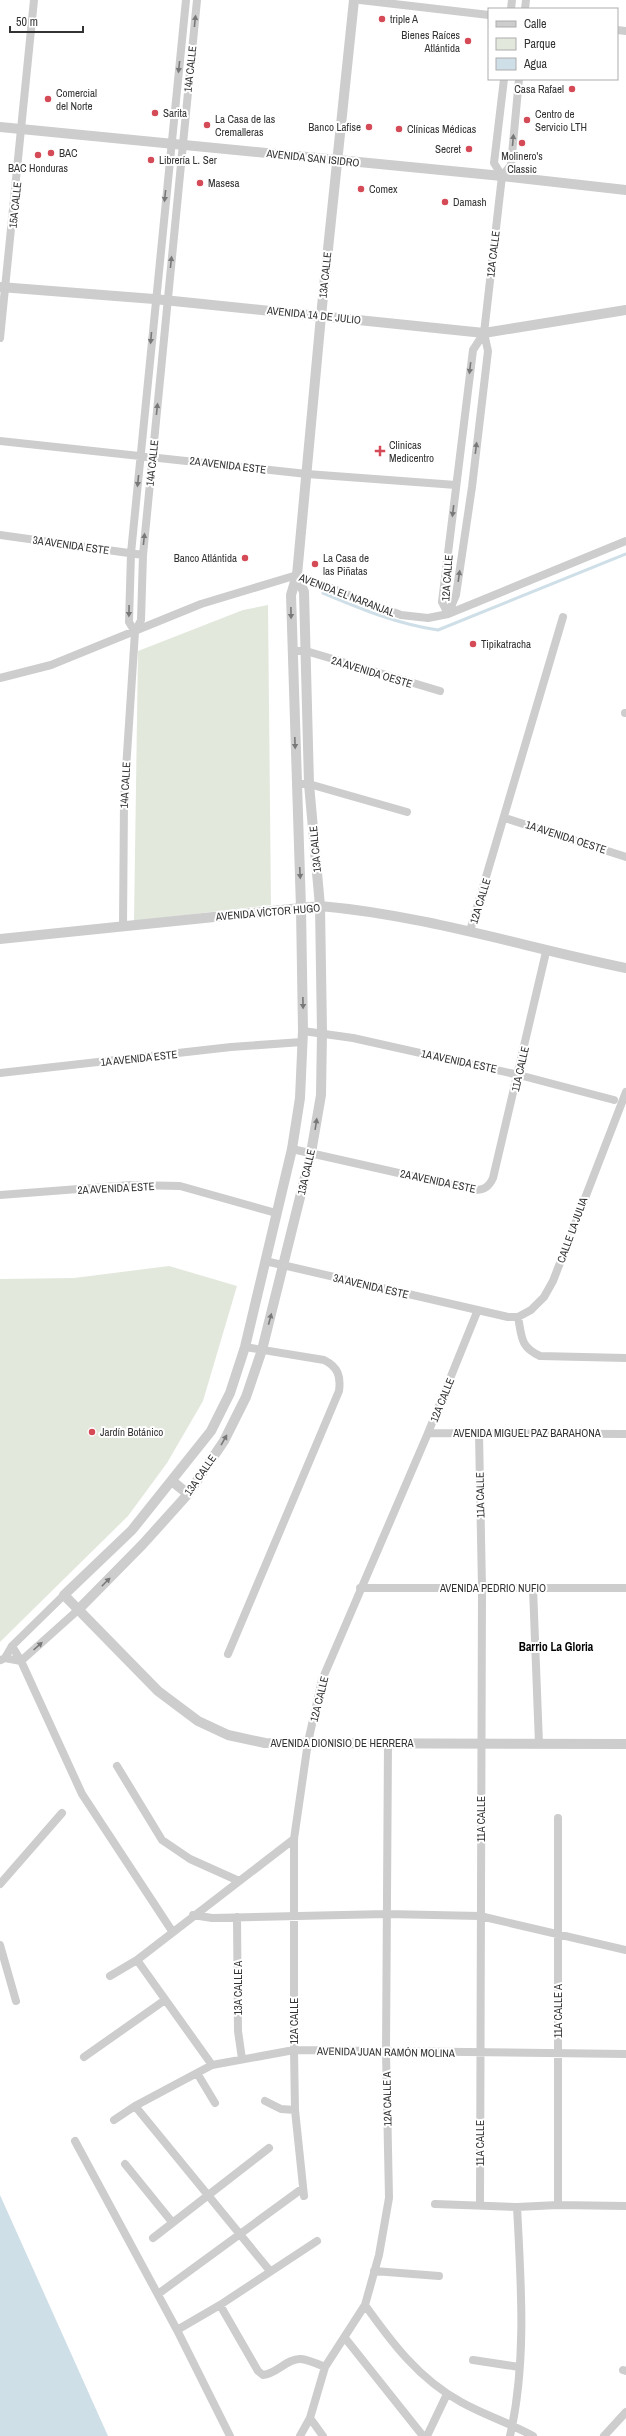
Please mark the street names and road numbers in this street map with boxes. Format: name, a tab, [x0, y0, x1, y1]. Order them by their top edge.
street label: 14A CALLE	[181, 45, 199, 93]
street label: AVENIDA SAN ISIDRO	[265, 146, 360, 170]
street label: 15A CALLE	[6, 181, 24, 229]
street label: 12A CALLE	[483, 230, 503, 278]
street label: 13A CALLE	[316, 251, 334, 299]
street label: AVENIDA 14 DE JULIO	[265, 303, 362, 327]
street label: 14A CALLE	[143, 439, 161, 487]
street label: 2A AVENIDA ESTE	[189, 453, 267, 477]
street label: 3A AVENIDA ESTE	[32, 533, 110, 557]
street label: 12A CALLE	[438, 554, 456, 602]
street label: AVENIDA EL NARANJAL	[296, 570, 397, 620]
street label: 2A AVENIDA OESTE	[330, 653, 414, 691]
street label: 14A CALLE	[117, 761, 133, 809]
street label: 1A AVENIDA OESTE	[524, 817, 608, 857]
street label: 13A CALLE	[306, 825, 324, 873]
street label: 12A CALLE	[466, 877, 494, 925]
street label: AVENIDA VÍCTOR HUGO	[214, 900, 321, 924]
street label: 11A CALLE	[508, 1045, 532, 1093]
street label: 1A AVENIDA ESTE	[420, 1046, 498, 1076]
street label: 1A AVENIDA ESTE	[100, 1047, 178, 1069]
street label: 13A CALLE	[294, 1148, 318, 1196]
street label: 2A AVENIDA ESTE	[399, 1166, 477, 1196]
street label: 2A AVENIDA ESTE	[77, 1179, 155, 1197]
street label: CALLE LA JULIA	[554, 1194, 591, 1265]
street label: 3A AVENIDA ESTE	[332, 1271, 410, 1301]
street label: 12A CALLE	[427, 1376, 457, 1424]
street label: AVENIDA MIGUEL PAZ BARAHONA	[452, 1426, 602, 1440]
street label: 13A CALLE	[181, 1452, 219, 1498]
street label: 11A CALLE	[473, 1472, 487, 1518]
street label: AVENIDA PEDRIO NUFIO	[439, 1581, 546, 1595]
street label: 12A CALLE	[307, 1675, 331, 1723]
street label: AVENIDA DIONISIO DE HERRERA	[269, 1736, 415, 1750]
street label: 11A CALLE	[474, 1796, 488, 1842]
street label: 13A CALLE A	[231, 1960, 245, 2015]
street label: 11A CALLE A	[551, 1983, 565, 2038]
street label: 12A CALLE	[287, 1998, 301, 2044]
street label: AVENIDA JUAN RAMÓN MOLINA	[316, 2044, 456, 2060]
street label: 12A CALLE A	[380, 2071, 394, 2126]
street label: 11A CALLE	[473, 2120, 487, 2166]

